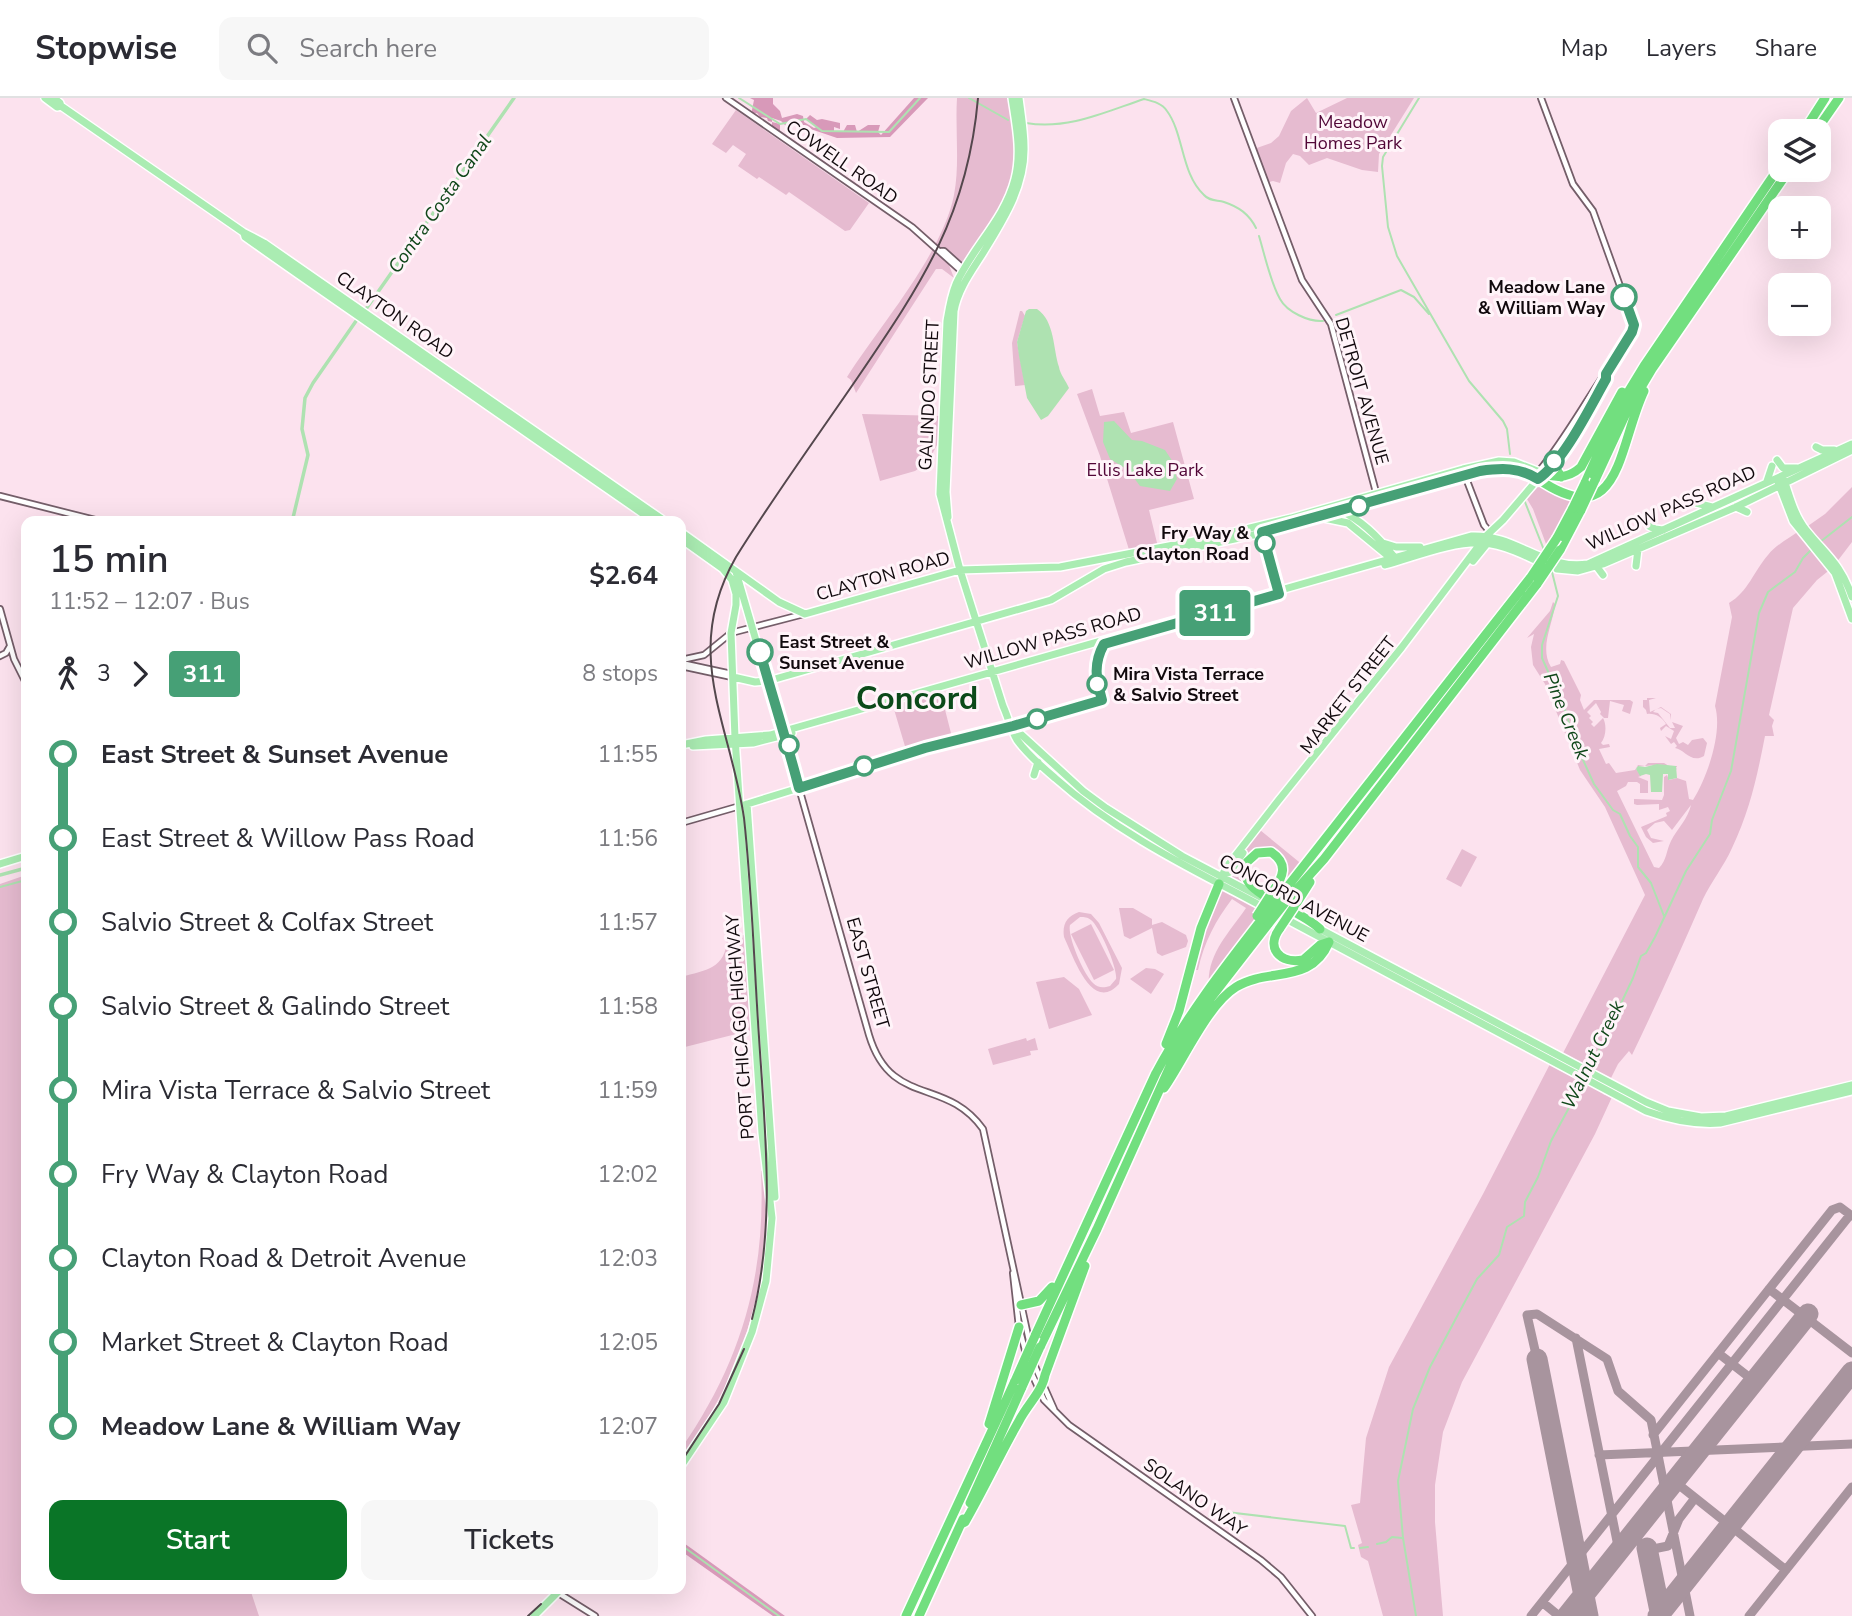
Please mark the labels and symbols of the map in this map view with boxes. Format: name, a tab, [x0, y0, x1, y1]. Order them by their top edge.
park label: Meadow Homes Park	[1304, 110, 1403, 155]
street label: COWELL ROAD	[781, 114, 903, 210]
water label: Contra Costa Canal	[382, 129, 498, 279]
street label: CLAYTON ROAD	[331, 266, 459, 364]
place label: Meadow Lane & William Way	[1478, 275, 1606, 320]
marker: Meadow Lane & William Way	[1611, 284, 1637, 310]
street label: DETROIT AVENUE	[1329, 315, 1395, 467]
street label: GALINDO STREET	[913, 319, 945, 471]
unlabelled marker	[1544, 451, 1564, 471]
park label: Ellis Lake Park	[1087, 458, 1204, 482]
street label: WILLOW PASS ROAD	[1582, 460, 1760, 556]
unlabelled marker	[1349, 496, 1369, 516]
place label: Fry Way & Clayton Road	[1136, 521, 1250, 566]
marker: Fry Way & Clayton Road	[1255, 533, 1275, 553]
street label: CLAYTON ROAD	[813, 545, 953, 607]
line badge: 311	[1175, 590, 1255, 636]
street label: WILLOW PASS ROAD	[962, 601, 1144, 675]
place label: East Street & Sunset Avenue	[779, 630, 904, 675]
street label: MARKET STREET	[1295, 631, 1402, 759]
marker: East Street & Sunset Avenue	[747, 639, 773, 665]
place label: Mira Vista Terrace & Salvio Street	[1113, 662, 1264, 707]
water label: Pine Creek	[1537, 669, 1595, 764]
marker: Mira Vista Terrace & Salvio Street	[1087, 674, 1107, 694]
district label: Concord	[856, 677, 978, 720]
unlabelled marker	[1027, 709, 1047, 729]
unlabelled marker	[779, 735, 799, 755]
unlabelled marker	[854, 756, 874, 776]
street label: CONCORD AVENUE	[1215, 848, 1373, 948]
street label: PORT CHICAGO HIGHWAY	[720, 913, 760, 1140]
street label: EAST STREET	[841, 915, 895, 1032]
water label: Walnut Creek	[1556, 996, 1631, 1114]
street label: SOLANO WAY	[1139, 1453, 1252, 1542]

